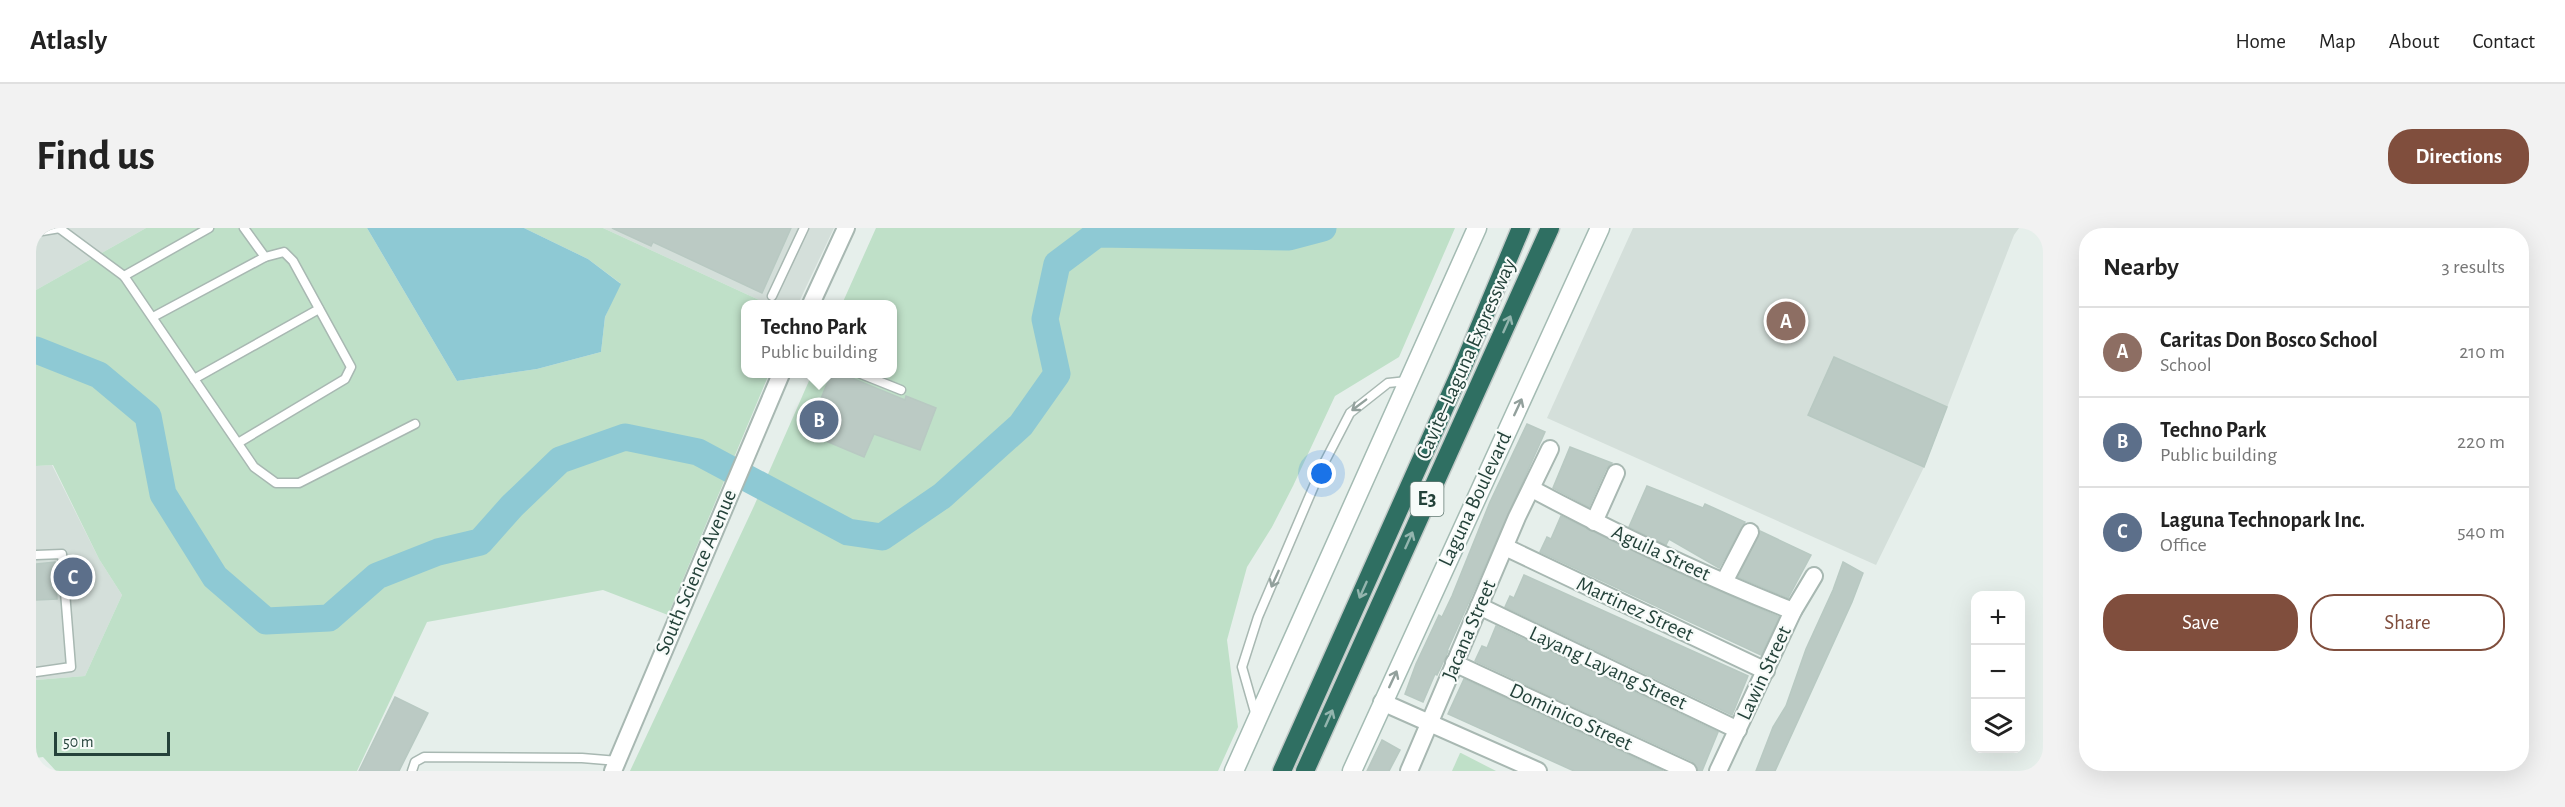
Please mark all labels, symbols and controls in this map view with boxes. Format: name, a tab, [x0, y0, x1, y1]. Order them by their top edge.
text: Atlasly	[30, 27, 107, 55]
text: Home	[2235, 31, 2286, 52]
text: Map	[2319, 31, 2356, 52]
text: About	[2389, 31, 2439, 52]
text: Contact	[2472, 31, 2535, 52]
button: Directions	[2388, 129, 2529, 184]
text: Find us	[36, 135, 155, 177]
text: Nearby	[2103, 254, 2179, 280]
street label: Cavite–Laguna Expressway	[1412, 256, 1520, 462]
text: 3 results	[2441, 257, 2505, 277]
pin: A	[1766, 298, 1806, 344]
popup	[741, 300, 897, 378]
one-way arrow	[1501, 315, 1513, 333]
text: Techno Park	[761, 316, 867, 338]
text: Caritas Don Bosco School	[2160, 329, 2378, 351]
text: Public building	[761, 342, 877, 362]
text: A	[2117, 342, 2129, 362]
text: 210 m	[2459, 342, 2505, 362]
text: School	[2160, 355, 2212, 375]
pin: B	[800, 398, 838, 442]
one-way arrow	[1513, 398, 1524, 416]
one-way arrow	[1352, 399, 1368, 411]
text: Techno Park	[2160, 419, 2266, 441]
street label: Laguna Boulevard	[1435, 428, 1515, 570]
text: B	[2117, 432, 2128, 452]
text: 220 m	[2457, 432, 2505, 452]
text: Public building	[2160, 445, 2277, 465]
your location	[1307, 459, 1336, 488]
road number: E3	[1410, 482, 1444, 516]
street label: South Science Avenue	[652, 486, 740, 658]
text: Laguna Technopark Inc.	[2160, 509, 2365, 531]
street label: Aguila Street	[1609, 521, 1714, 585]
text: C	[2117, 522, 2128, 542]
text: 540 m	[2457, 522, 2505, 542]
one-way arrow	[1404, 531, 1416, 549]
text: Office	[2160, 535, 2207, 555]
pin: C	[54, 554, 93, 600]
one-way arrow	[1268, 570, 1279, 588]
street label: Martinez Street	[1573, 573, 1697, 645]
street label: Jacana Street	[1439, 577, 1500, 683]
one-way arrow	[1357, 580, 1368, 599]
map controls	[1971, 591, 2025, 753]
button: +	[1971, 591, 2025, 645]
button: Save	[2103, 594, 2298, 651]
button: Share	[2310, 594, 2505, 651]
street label: Layang Layang Street	[1526, 622, 1690, 714]
street label: Lawin Street	[1733, 622, 1795, 723]
button: −	[1971, 645, 2025, 699]
one-way arrow	[1387, 671, 1399, 689]
street label: Dominico Street	[1506, 679, 1636, 755]
button: layers	[1971, 699, 2025, 753]
one-way arrow	[1324, 709, 1335, 727]
scale bar	[54, 729, 170, 756]
text: 50 m	[63, 734, 94, 750]

